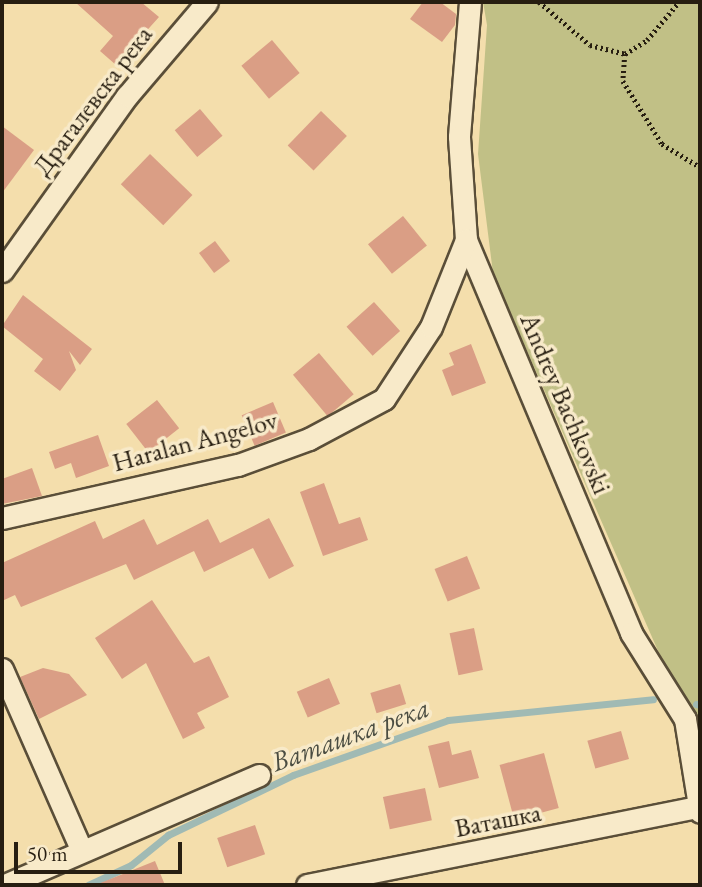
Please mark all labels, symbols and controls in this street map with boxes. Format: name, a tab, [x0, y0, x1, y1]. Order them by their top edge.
street label: Драгалевска река	[27, 20, 159, 182]
street label: Andrey Bachkovski	[513, 309, 617, 499]
street label: Haralan Angelov	[109, 405, 281, 479]
water label: Ваташка река	[266, 690, 434, 778]
street label: Ваташка	[452, 797, 544, 845]
scale bar	[18, 828, 186, 872]
text: 50 m	[27, 840, 68, 867]

